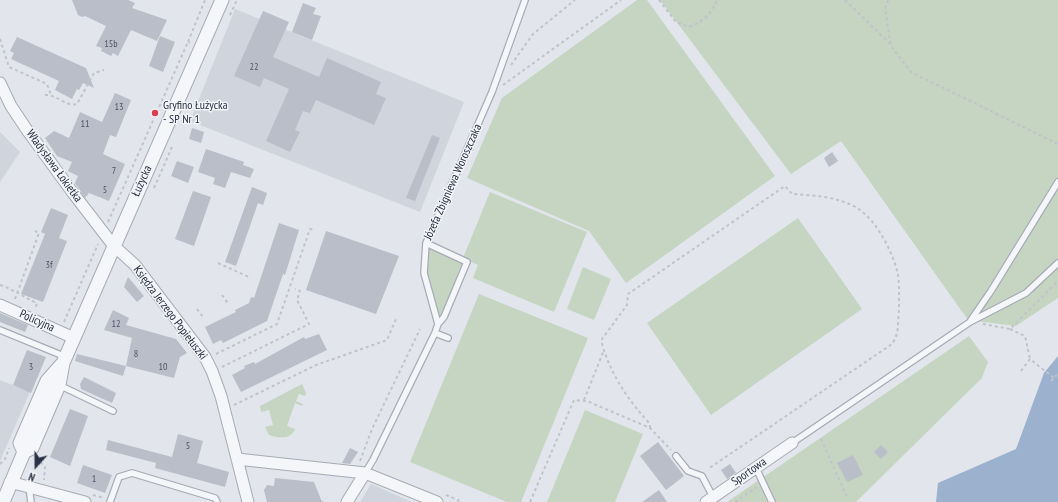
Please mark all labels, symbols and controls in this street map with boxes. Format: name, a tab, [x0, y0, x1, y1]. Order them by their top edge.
house number: 15b	[104, 38, 118, 50]
house number: 22	[250, 61, 258, 73]
place label: Gryfino Łużycka - SP Nr 1	[163, 99, 227, 127]
house number: 13	[115, 101, 123, 113]
marker: Gryfino Łużycka - SP Nr 1	[150, 108, 160, 118]
house number: 11	[81, 118, 89, 130]
street label: Józefa Zbigniewa Woroszczaka	[421, 122, 485, 242]
street label: Władysława Łokietka	[23, 127, 85, 205]
street label: Łużycka	[129, 163, 155, 199]
house number: 7	[112, 165, 116, 177]
house number: 5	[103, 184, 107, 196]
house number: 3f	[45, 259, 53, 271]
street label: Księdza Jerzego Popiełuszki	[130, 263, 210, 363]
street label: Policyjna	[17, 307, 57, 335]
house number: 12	[112, 318, 120, 330]
house number: 8	[134, 348, 138, 360]
house number: 3	[29, 361, 33, 373]
house number: 10	[159, 361, 167, 373]
house number: 5	[186, 440, 190, 452]
north arrow	[16, 446, 56, 486]
street label: Sportowa	[729, 455, 769, 489]
text: N	[26, 470, 37, 485]
house number: 1	[92, 473, 96, 485]

